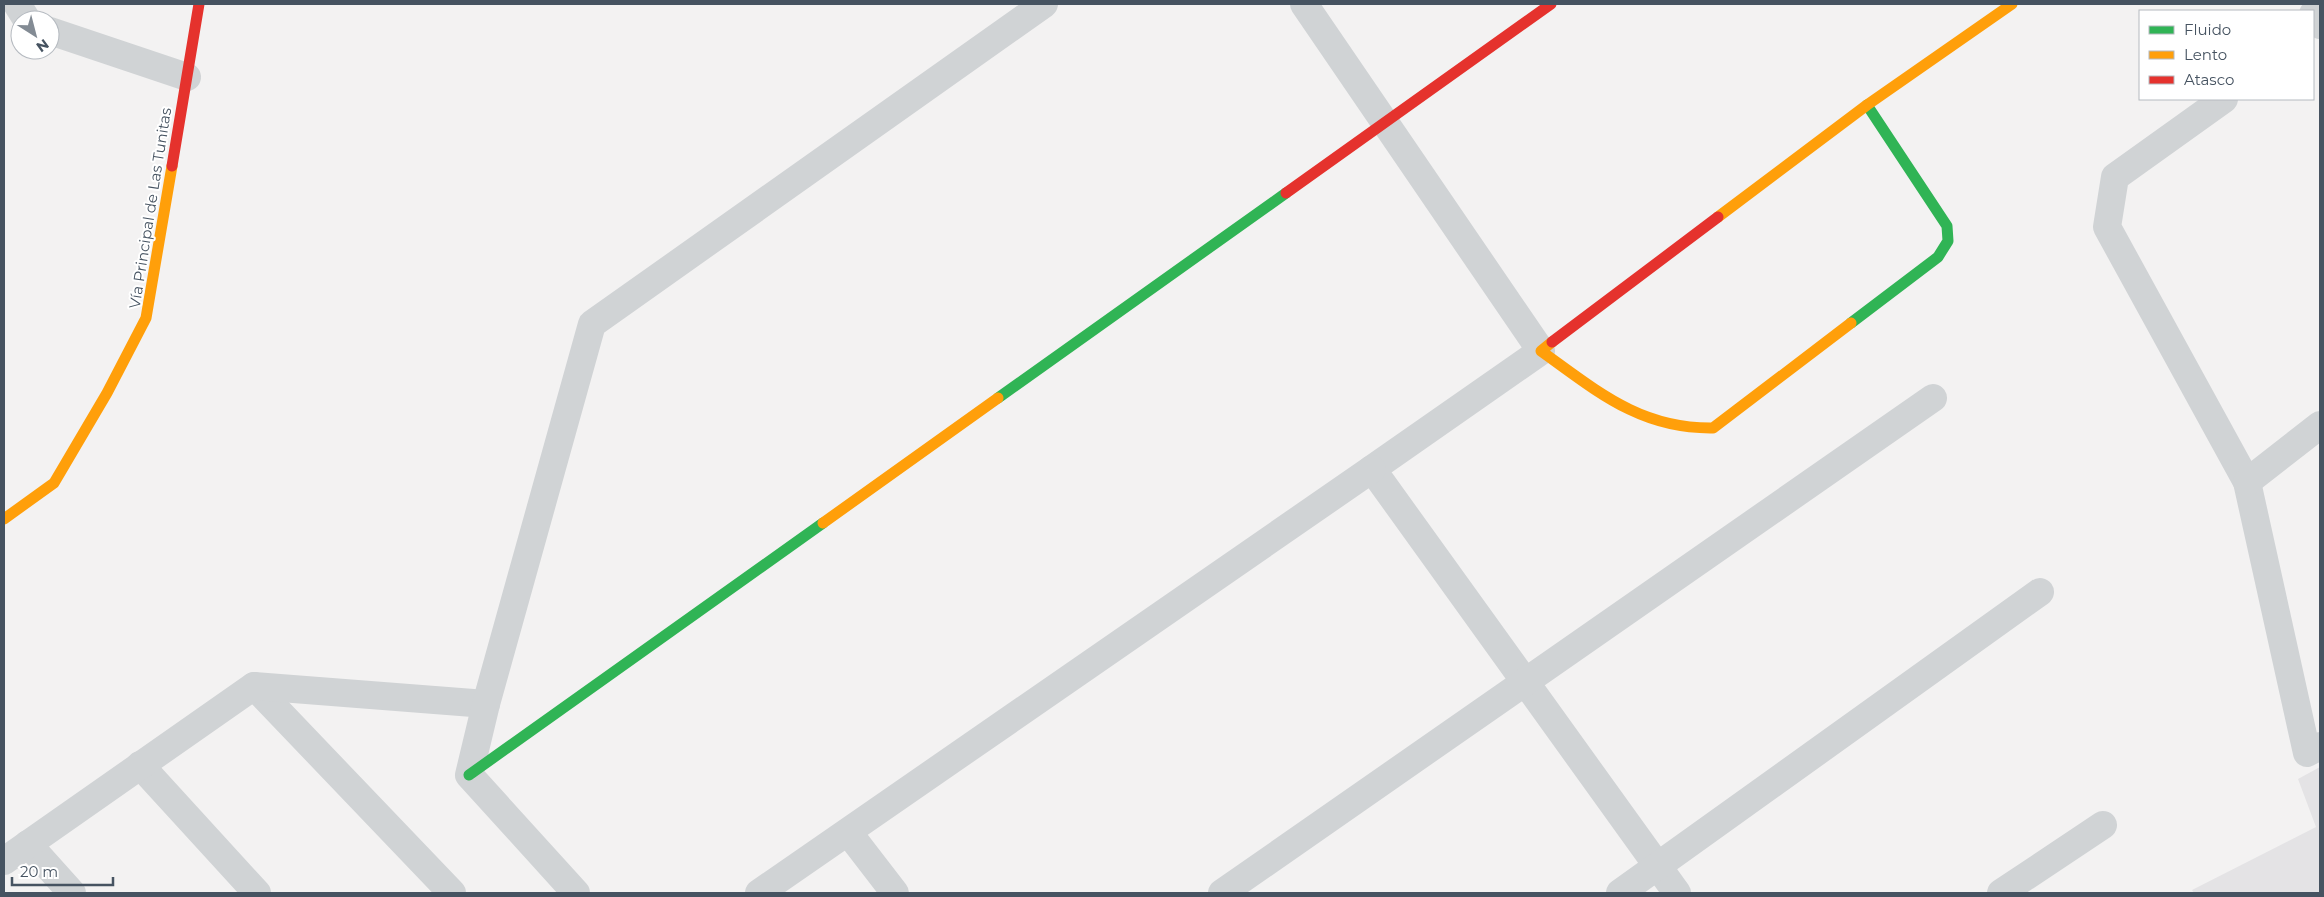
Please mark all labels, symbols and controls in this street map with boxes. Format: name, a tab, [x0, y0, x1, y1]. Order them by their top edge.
north arrow	[10, 10, 60, 60]
legend	[2139, 10, 2314, 100]
text: Fluido	[2184, 20, 2231, 39]
text: N	[33, 35, 53, 56]
text: Lento	[2184, 45, 2227, 64]
text: Atasco	[2184, 70, 2234, 89]
street label: Vía Principal de Las Tunitas	[125, 106, 175, 310]
scale bar	[12, 854, 114, 886]
text: 20 m	[20, 862, 58, 881]

